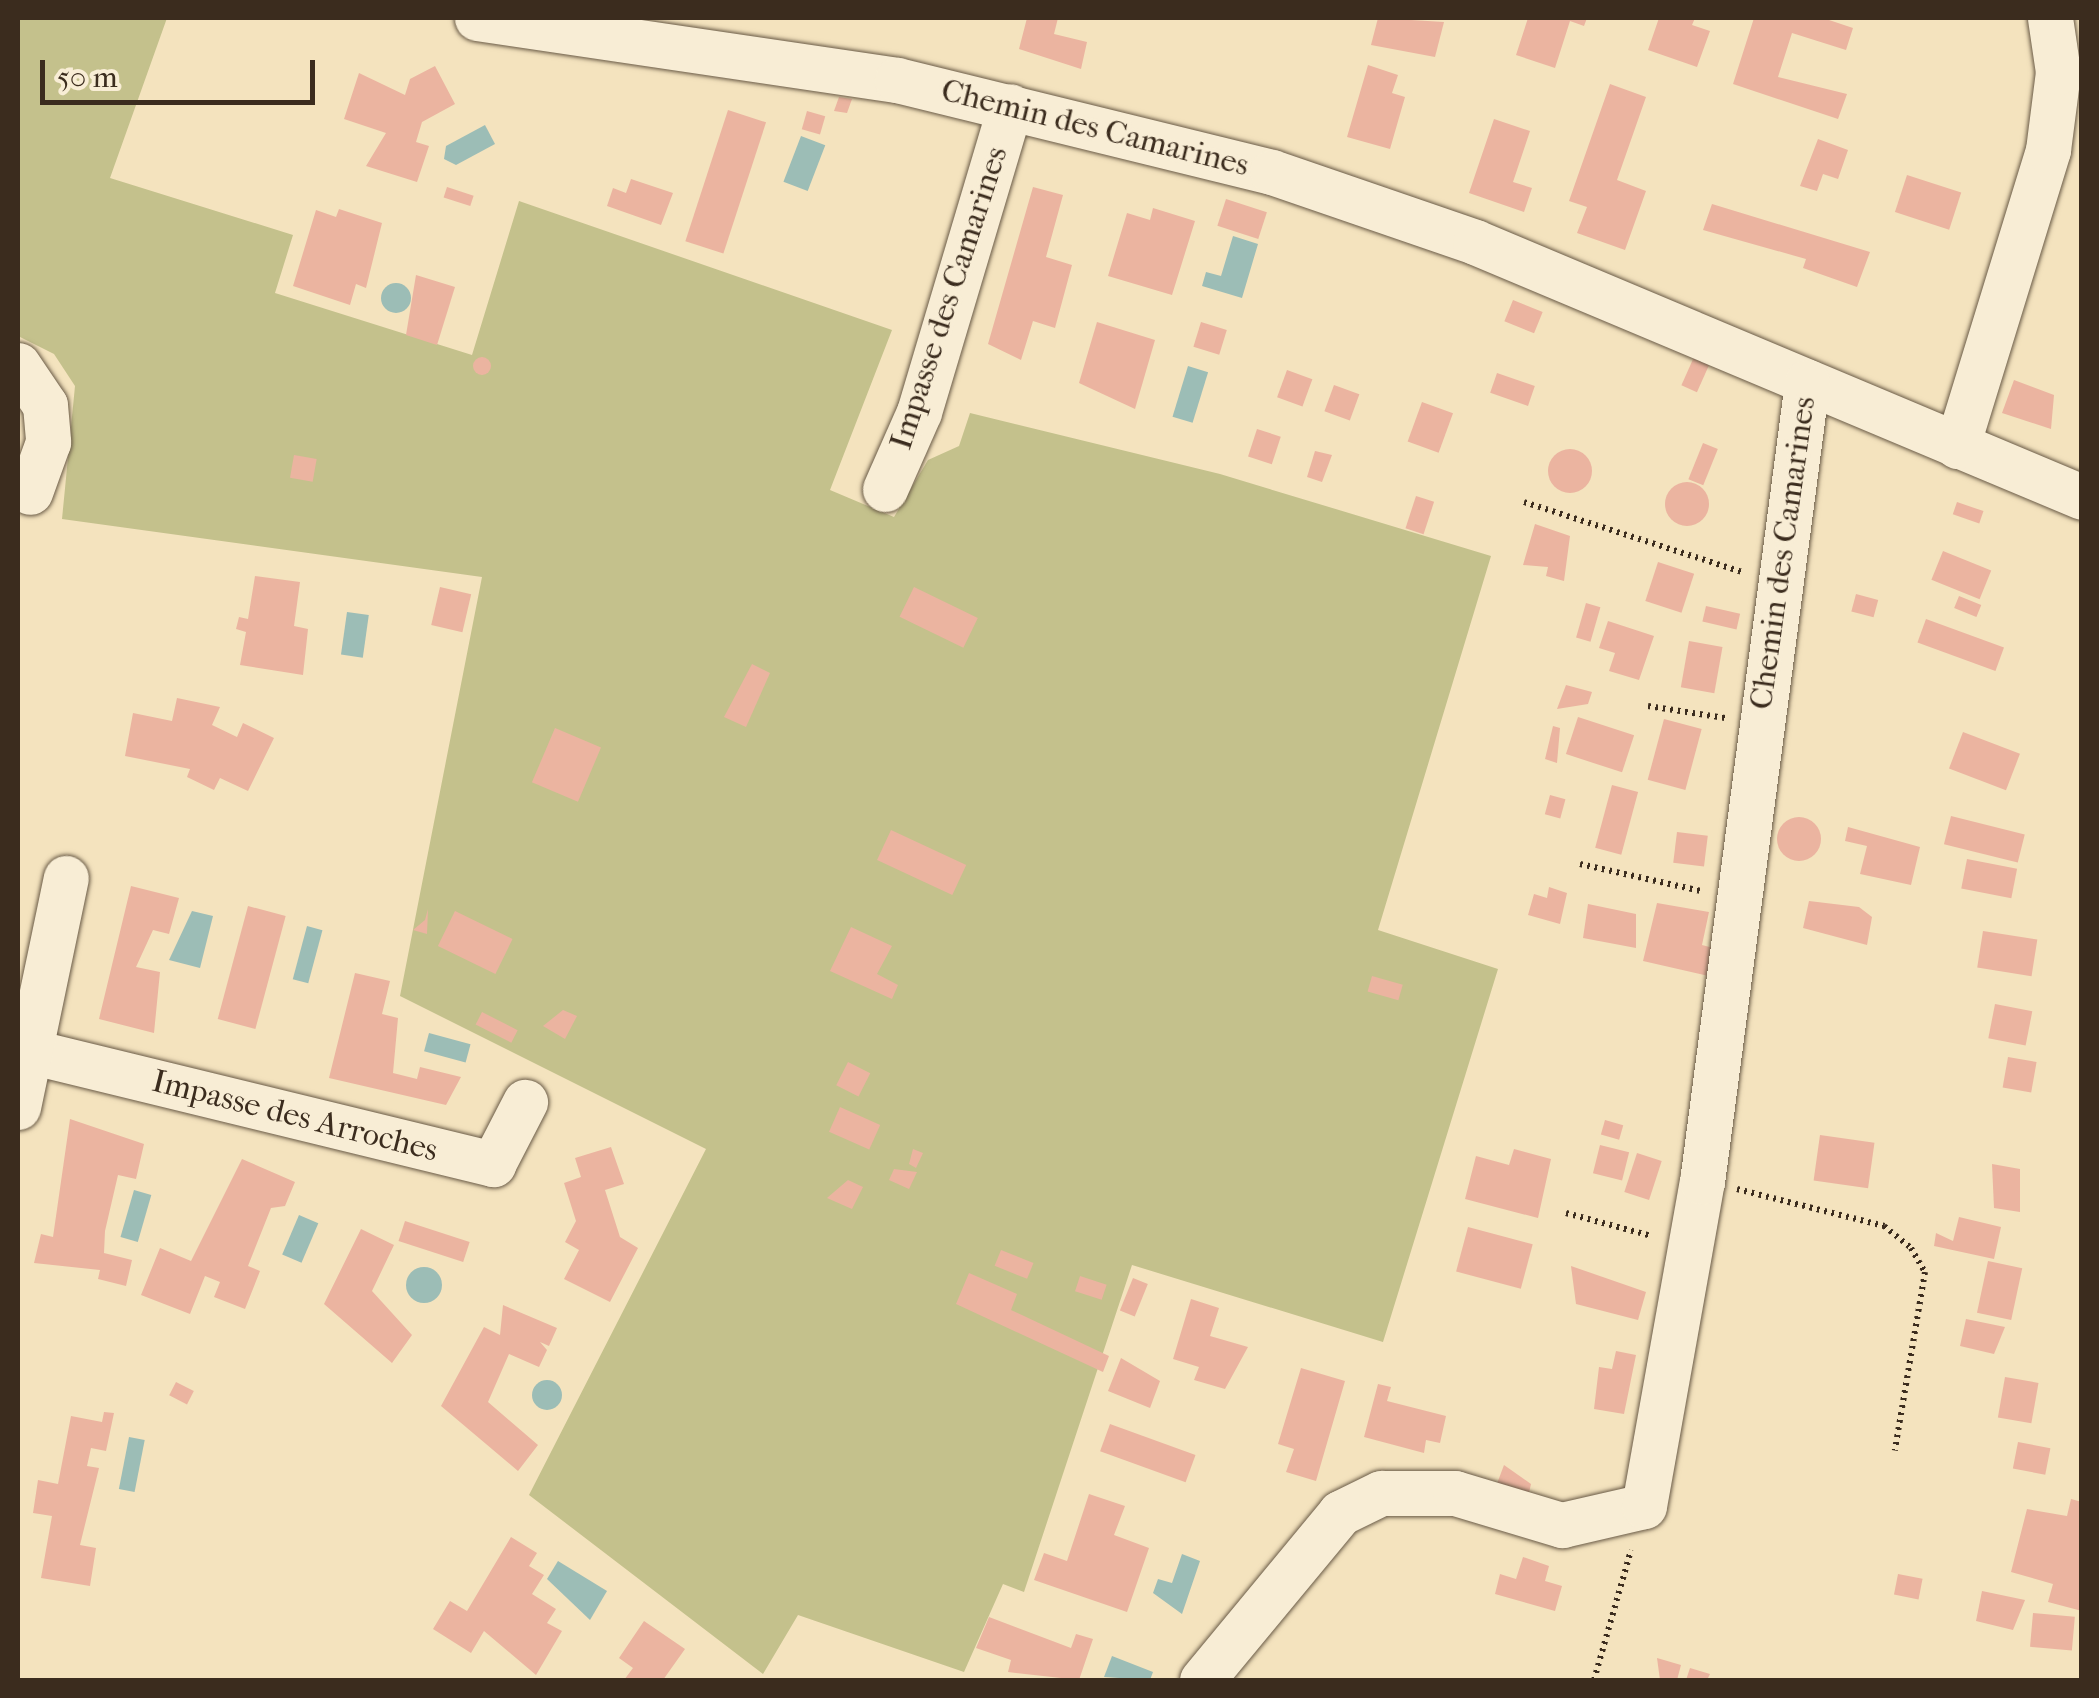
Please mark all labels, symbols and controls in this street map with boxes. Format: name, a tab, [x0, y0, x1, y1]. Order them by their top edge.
scale bar	[45, 40, 320, 102]
text: 50 m	[57, 60, 118, 95]
street label: Chemin des Camarines	[937, 71, 1253, 185]
street label: Impasse des Camarines	[882, 142, 1016, 454]
street label: Chemin des Camarines	[1742, 394, 1824, 712]
street label: Impasse des Arroches	[148, 1062, 442, 1170]

